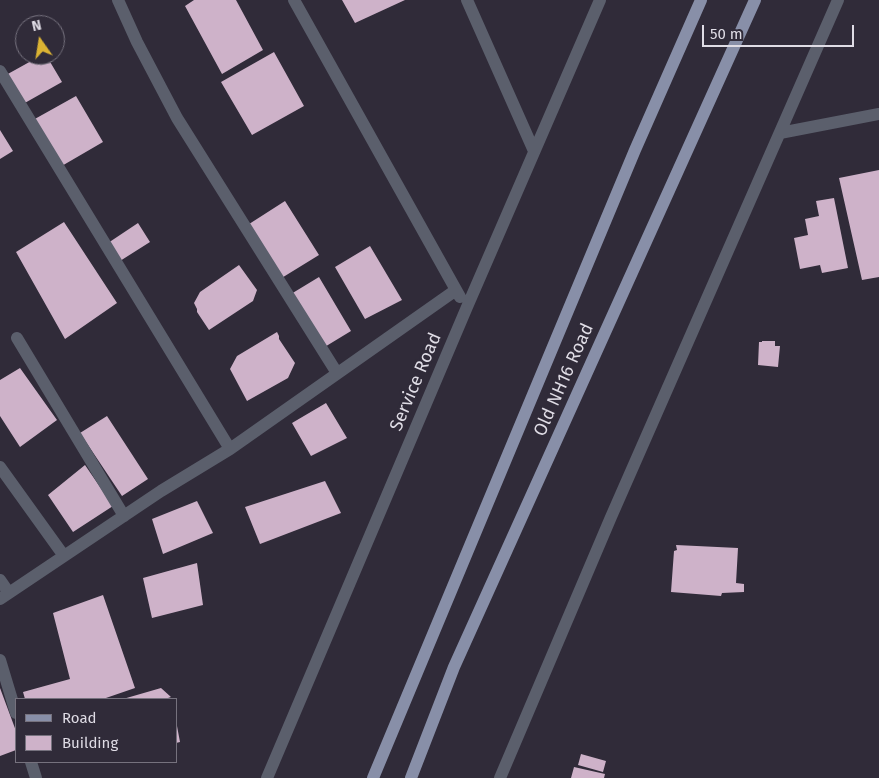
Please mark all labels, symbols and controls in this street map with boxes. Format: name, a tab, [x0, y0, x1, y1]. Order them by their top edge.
north arrow	[15, 15, 65, 65]
scale bar	[704, 15, 856, 47]
text: N	[30, 17, 43, 35]
text: 50 m	[710, 25, 743, 43]
street label: Old NH16 Road	[529, 320, 599, 440]
street label: Service Road	[386, 330, 446, 434]
legend	[15, 698, 178, 763]
text: Road	[62, 709, 97, 727]
text: Building	[62, 734, 118, 752]

